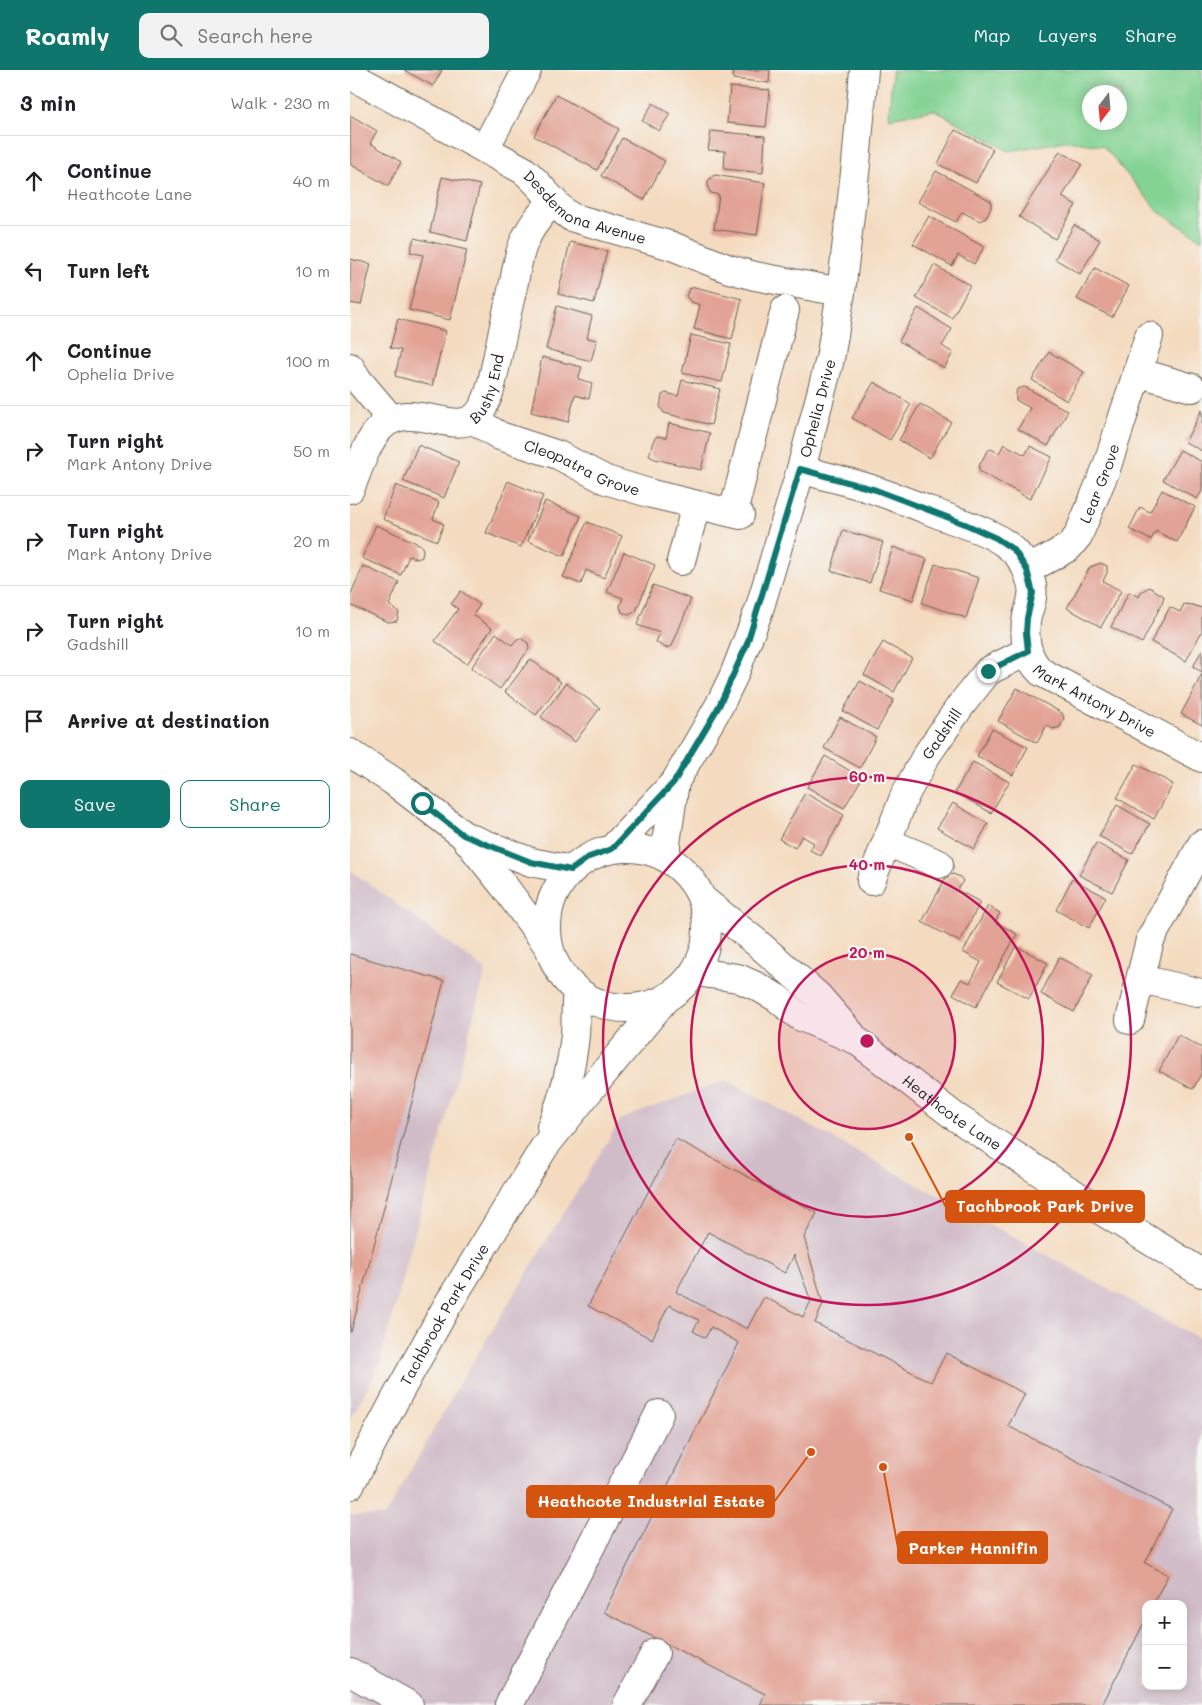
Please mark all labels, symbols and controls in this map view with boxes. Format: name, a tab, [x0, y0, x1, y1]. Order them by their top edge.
search box	[139, 13, 489, 58]
text: Roamly	[25, 20, 109, 51]
icon: search	[157, 21, 185, 49]
text: Search here	[197, 23, 313, 48]
text: Map	[974, 23, 1010, 47]
text: Layers	[1038, 23, 1097, 47]
text: Share	[1125, 23, 1177, 47]
north arrow	[1082, 85, 1127, 130]
text: 3 min	[20, 89, 76, 116]
text: Walk · 230 m	[230, 92, 330, 113]
text: Continue	[67, 158, 152, 183]
street label: Desdemona Avenue	[519, 165, 649, 248]
icon: ahead	[20, 167, 48, 195]
text: 40 m	[293, 170, 330, 191]
text: Heathcote Lane	[67, 183, 192, 204]
icon: left	[20, 257, 48, 285]
text: Turn left	[67, 258, 150, 283]
text: 10 m	[295, 260, 330, 281]
text: Continue	[67, 338, 152, 363]
icon: ahead	[20, 347, 48, 375]
text: 100 m	[285, 350, 330, 371]
street label: Bushy End	[465, 352, 508, 428]
street label: Ophelia Drive	[795, 357, 840, 460]
text: Ophelia Drive	[67, 363, 175, 384]
text: Turn right	[67, 428, 164, 453]
street label: Cleopatra Grove	[522, 435, 643, 500]
icon: right	[20, 437, 48, 465]
text: 50 m	[293, 440, 330, 461]
street label: Lear Grove	[1075, 441, 1124, 526]
text: Mark Antony Drive	[67, 453, 212, 474]
text: Turn right	[67, 518, 164, 543]
icon: right	[20, 527, 48, 555]
text: 20 m	[293, 530, 330, 551]
text: Mark Antony Drive	[67, 543, 212, 564]
text: Turn right	[67, 608, 164, 633]
icon: right	[20, 617, 48, 645]
text: 10 m	[295, 620, 330, 641]
text: Gadshill	[67, 633, 129, 654]
route end	[977, 660, 1000, 683]
street label: Mark Antony Drive	[1029, 660, 1159, 742]
street label: Gadshill	[917, 704, 966, 763]
icon: arrive	[20, 707, 48, 735]
text: Arrive at destination	[67, 708, 270, 733]
text: 60 m	[849, 766, 885, 786]
button: Save	[20, 780, 170, 828]
button: Share	[180, 780, 330, 828]
route start	[411, 792, 434, 815]
text: 40 m	[849, 854, 885, 874]
text: 20 m	[849, 942, 885, 962]
centre of rings	[858, 1032, 876, 1050]
street label: Heathcote Lane	[899, 1070, 1006, 1155]
callout: Tachbrook Park Drive	[946, 1191, 1144, 1222]
text: Tachbrook Park Drive	[956, 1195, 1134, 1216]
street label: Tachbrook Park Drive	[395, 1239, 493, 1389]
callout: Heathcote Industrial Estate	[527, 1486, 774, 1517]
text: Heathcote Industrial Estate	[537, 1490, 765, 1511]
callout: Parker Hannifin	[898, 1532, 1047, 1563]
text: Parker Hannifin	[908, 1537, 1038, 1558]
map controls	[1142, 1600, 1187, 1690]
button: +	[1142, 1600, 1187, 1645]
button: −	[1142, 1645, 1187, 1690]

